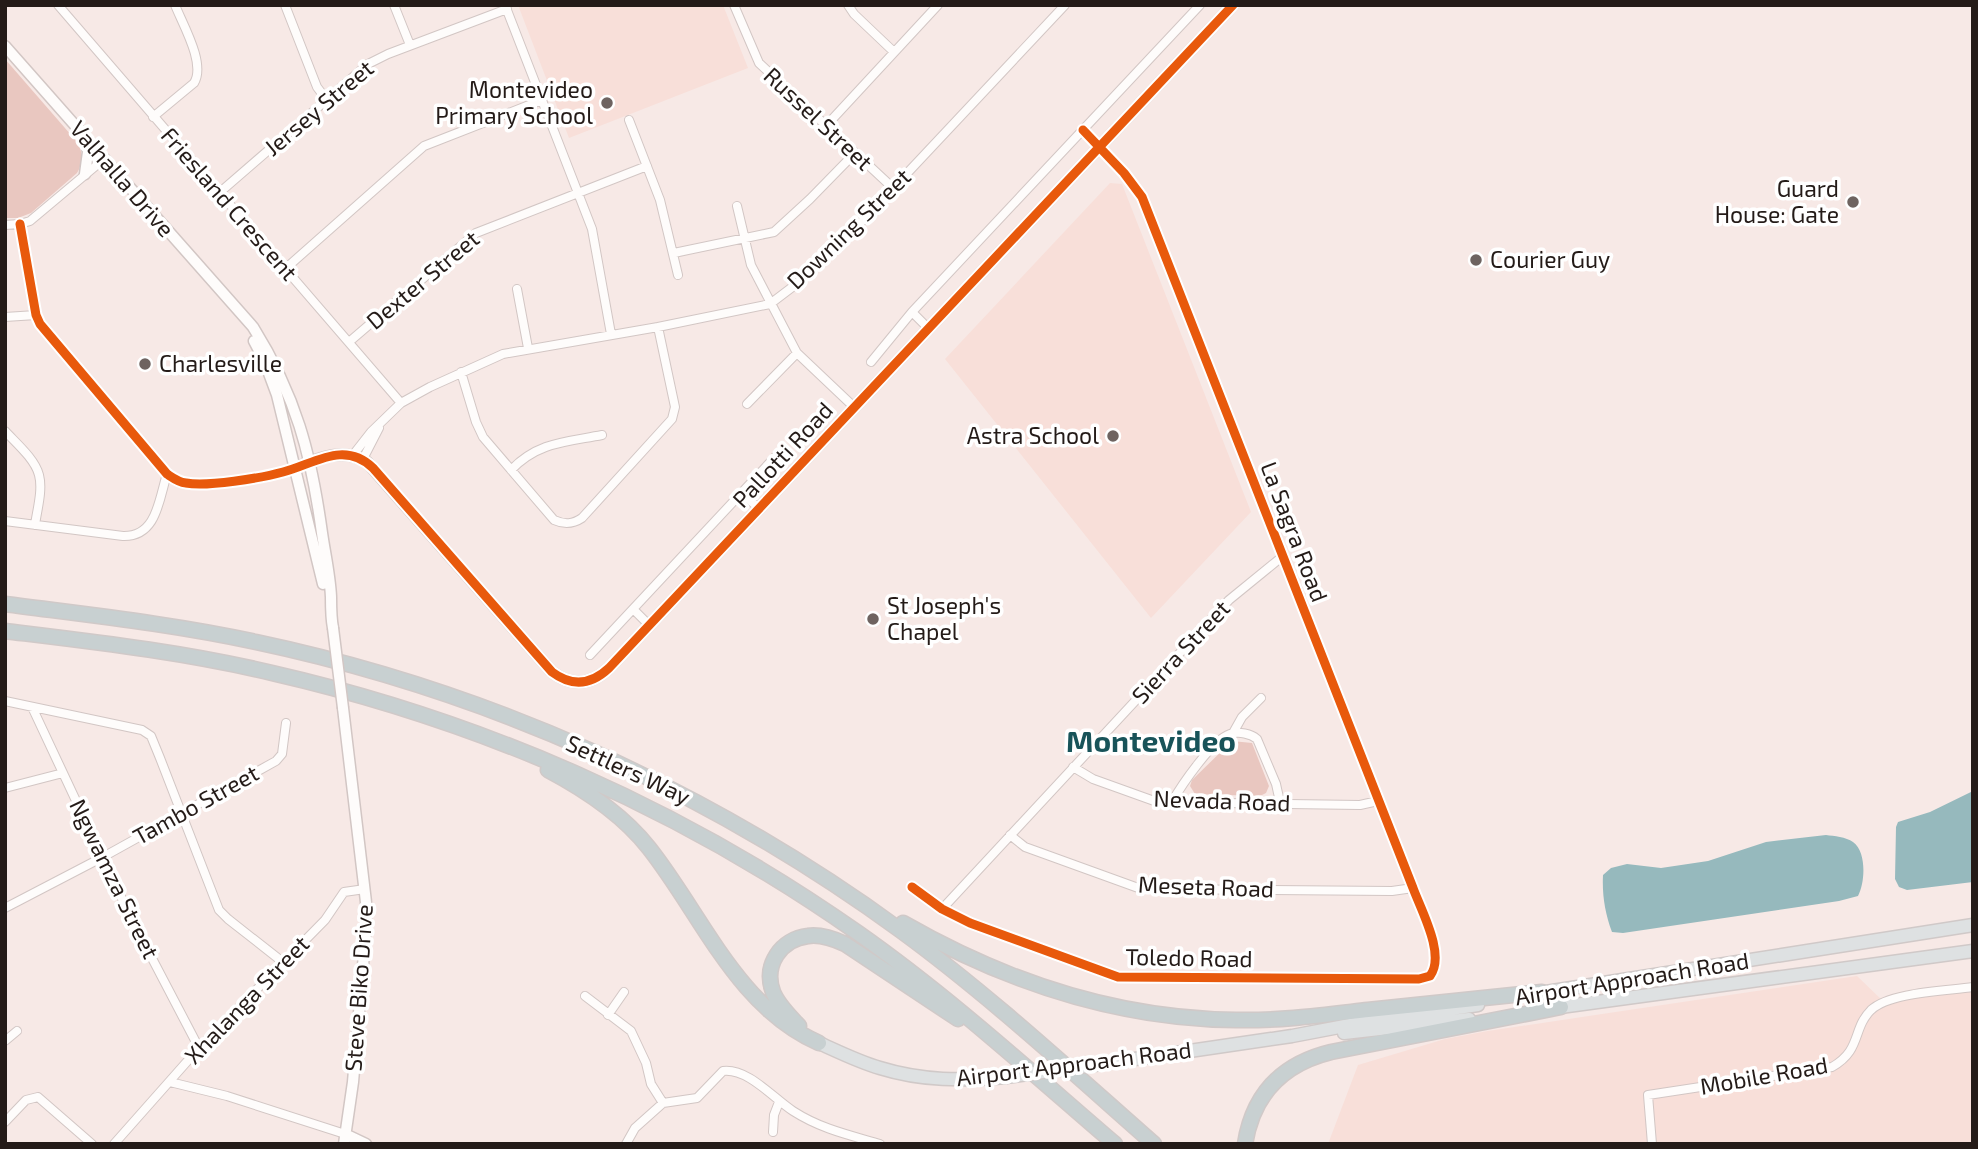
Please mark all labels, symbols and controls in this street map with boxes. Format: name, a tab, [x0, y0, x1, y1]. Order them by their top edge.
street label: Jersey Street	[258, 53, 379, 161]
street label: Russel Street	[759, 61, 879, 176]
place label: Montevideo Primary School	[435, 75, 593, 129]
marker: Montevideo Primary School	[599, 95, 615, 111]
street label: Valhalla Drive	[65, 115, 181, 242]
street label: Friesland Crescent	[156, 121, 304, 286]
street label: Downing Street	[780, 162, 916, 294]
place label: Guard House: Gate	[1715, 174, 1839, 228]
marker: Guard House: Gate	[1845, 194, 1861, 210]
street label: Dexter Street	[360, 224, 485, 335]
place label: Courier Guy	[1490, 245, 1610, 273]
marker: Courier Guy	[1468, 252, 1484, 268]
place label: Charlesville	[159, 349, 282, 377]
marker: Charlesville	[137, 356, 153, 372]
street label: Pallotti Road	[726, 396, 838, 513]
place label: Astra School	[967, 421, 1099, 449]
marker: Astra School	[1105, 428, 1121, 444]
street label: La Sagra Road	[1255, 458, 1335, 606]
place label: St Joseph's Chapel	[887, 591, 1001, 645]
street label: Sierra Street	[1125, 594, 1235, 709]
marker: St Joseph's Chapel	[865, 611, 881, 627]
district label: Montevideo	[1066, 722, 1236, 758]
street label: Settlers Way	[562, 728, 695, 810]
street label: Tambo Street	[128, 758, 263, 850]
street label: Nevada Road	[1153, 784, 1291, 816]
street label: Ngwamza Street	[64, 794, 166, 963]
street label: Meseta Road	[1138, 870, 1275, 902]
street label: Steve Biko Drive	[338, 903, 378, 1072]
street label: Xhalanga Street	[178, 929, 315, 1069]
street label: Toledo Road	[1125, 942, 1253, 972]
street label: Airport Approach Road	[1513, 946, 1751, 1010]
street label: Airport Approach Road	[955, 1035, 1193, 1091]
street label: Mobile Road	[1698, 1050, 1830, 1100]

